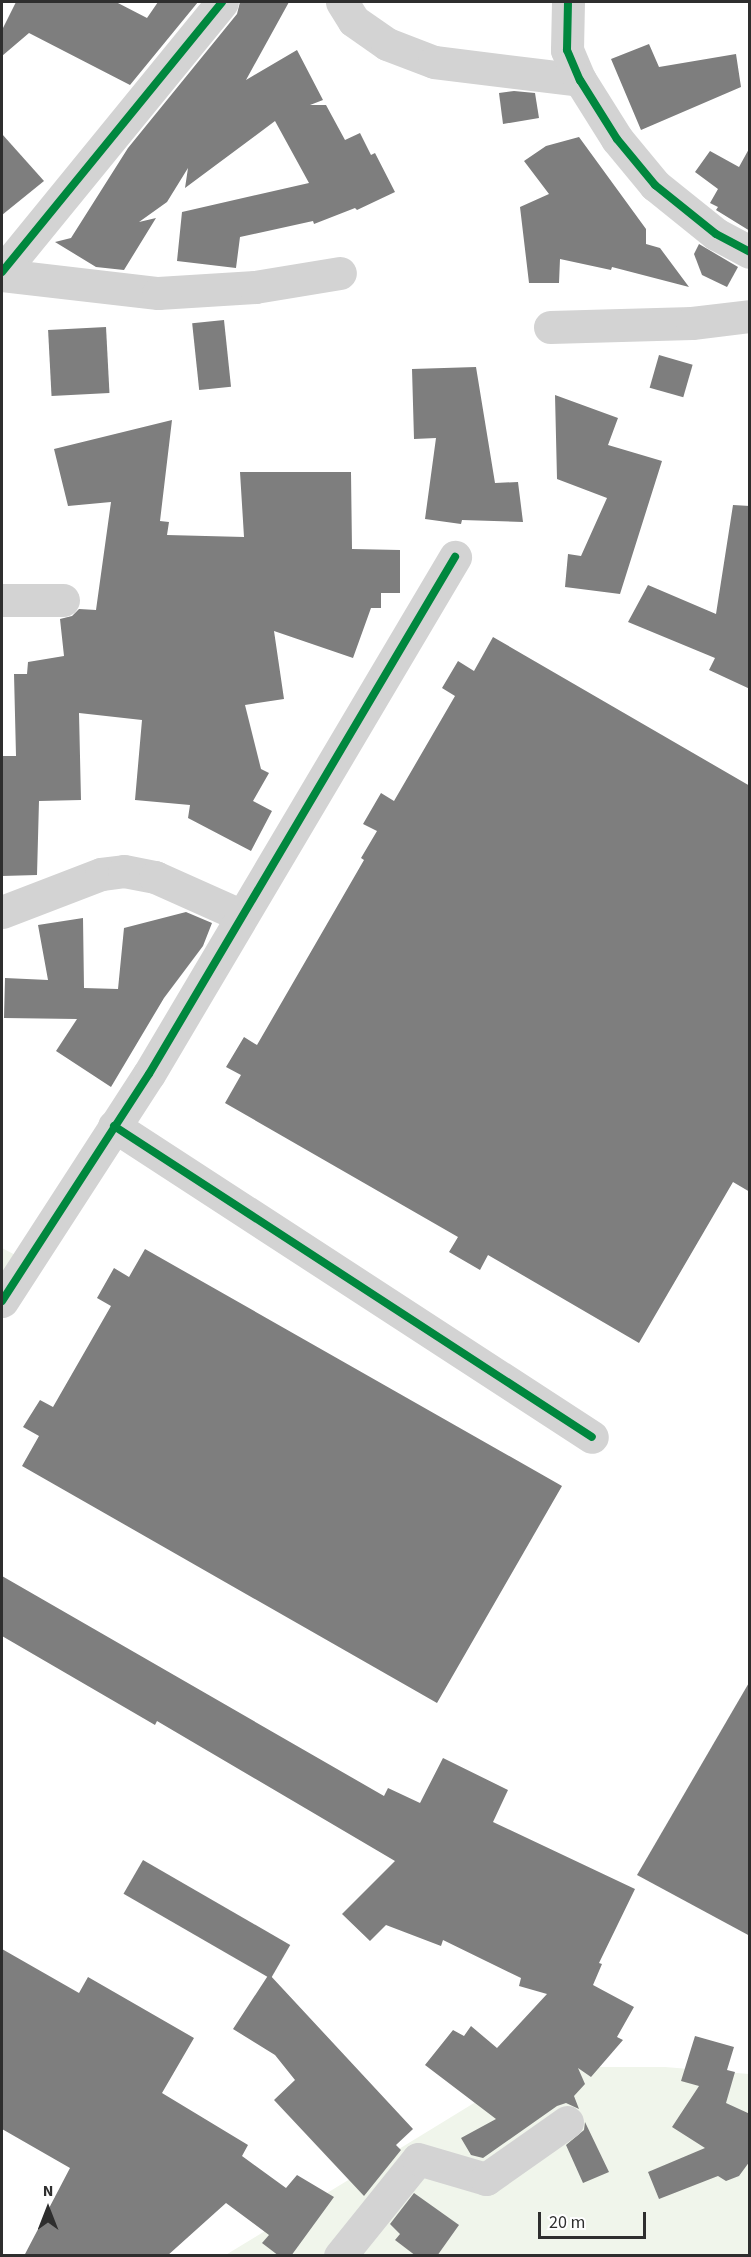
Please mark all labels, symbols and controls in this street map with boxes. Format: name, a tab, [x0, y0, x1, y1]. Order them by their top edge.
north arrow	[18, 2179, 78, 2239]
text: N	[43, 2180, 53, 2202]
scale bar	[541, 2200, 649, 2238]
text: 20 m	[549, 2210, 585, 2235]

